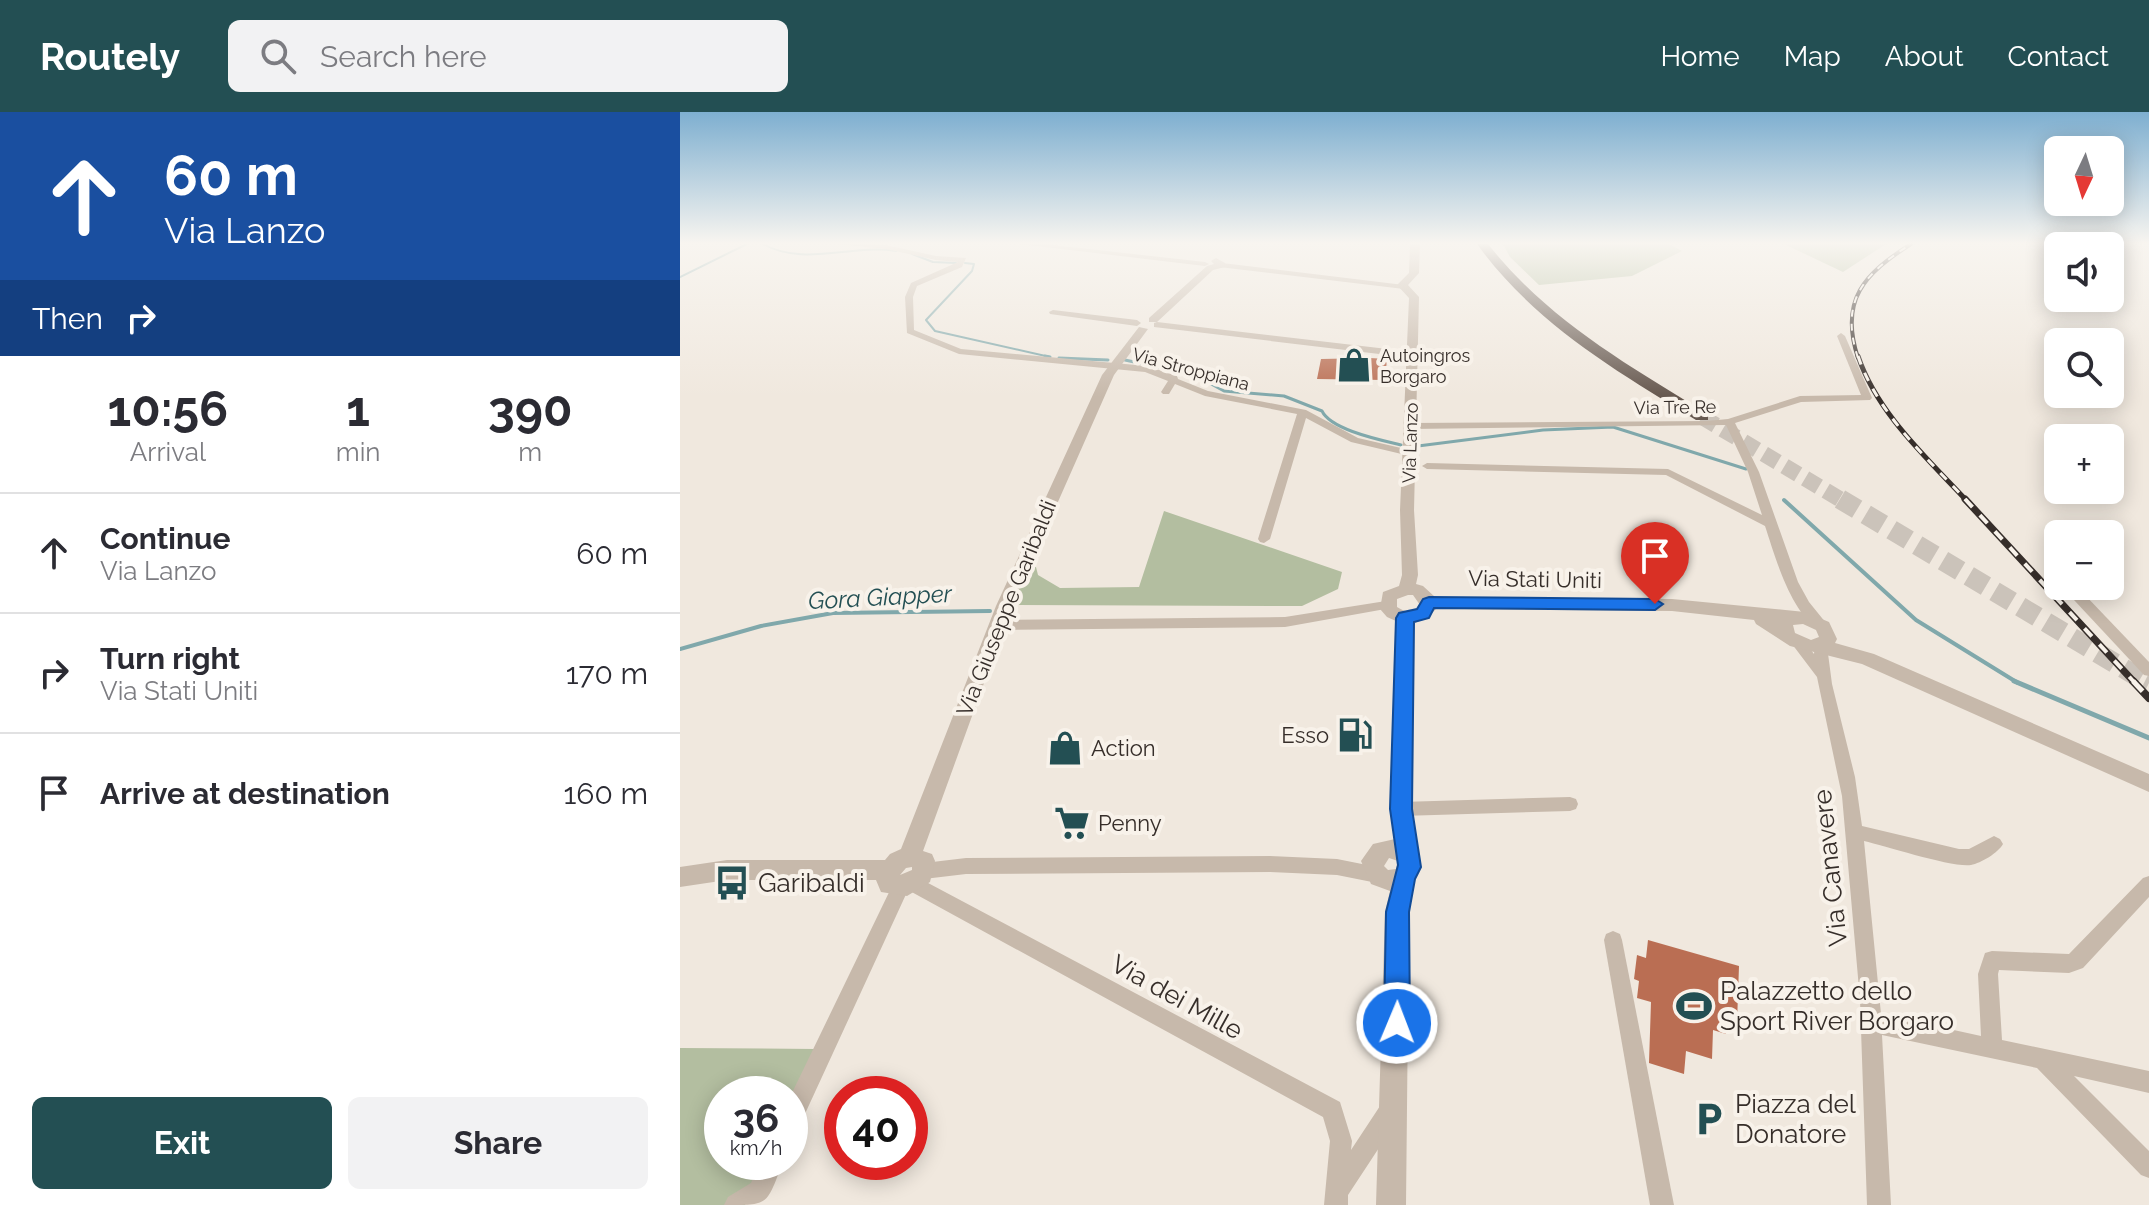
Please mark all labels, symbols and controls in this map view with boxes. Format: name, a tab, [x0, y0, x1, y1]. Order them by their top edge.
search box	[228, 20, 788, 92]
text: Routely	[40, 34, 180, 79]
icon: search	[256, 34, 300, 78]
text: Search here	[320, 39, 487, 74]
text: Home	[1660, 40, 1740, 73]
text: Map	[1784, 40, 1841, 73]
text: About	[1885, 40, 1964, 73]
text: Contact	[2008, 40, 2109, 73]
north arrow	[2044, 136, 2124, 216]
map controls	[2044, 136, 2124, 600]
text: 60 m	[164, 142, 298, 208]
icon: ahead	[32, 144, 136, 248]
text: Via Lanzo	[164, 209, 325, 251]
button: sound	[2044, 232, 2124, 312]
icon: right	[119, 296, 163, 340]
text: Then	[32, 301, 103, 336]
button: search	[2044, 328, 2124, 408]
street label: Via Stroppiana	[1130, 343, 1252, 395]
place label: Autoingros Borgaro	[1380, 345, 1471, 387]
shop icon: Autoingros Borgaro	[1335, 346, 1373, 384]
text: 10:56	[107, 381, 228, 437]
text: 1	[346, 381, 370, 437]
text: 390	[488, 381, 573, 437]
street label: Via Tre Re	[1634, 396, 1717, 418]
street label: Via Lanzo	[1398, 402, 1422, 484]
button: +	[2044, 424, 2124, 504]
text: Arrival	[130, 437, 206, 467]
text: min	[336, 437, 380, 467]
text: m	[518, 437, 542, 467]
street label: Via Giuseppe Garibaldi	[951, 496, 1061, 720]
button: −	[2044, 520, 2124, 600]
text: Continue	[100, 521, 231, 556]
pin	[1621, 522, 1689, 604]
icon: ahead	[32, 531, 76, 575]
icon: arrive	[1633, 534, 1677, 578]
text: 60 m	[576, 536, 648, 571]
text: Via Lanzo	[100, 556, 217, 586]
street label: Via Stati Uniti	[1468, 565, 1602, 593]
water label: Gora Giapper	[807, 579, 953, 615]
text: Turn right	[100, 641, 240, 676]
icon: right	[32, 651, 76, 695]
text: 170 m	[566, 656, 648, 691]
text: Via Stati Uniti	[100, 676, 258, 706]
fuel station icon: Esso	[1336, 716, 1374, 754]
place label: Esso	[1281, 722, 1329, 748]
shop icon: Action	[1046, 729, 1084, 767]
place label: Action	[1091, 735, 1156, 761]
icon: arrive	[32, 771, 76, 815]
text: Arrive at destination	[100, 776, 390, 811]
text: 160 m	[563, 776, 648, 811]
street label: Via Canavere	[1807, 788, 1853, 948]
supermarket icon: Penny	[1053, 804, 1091, 842]
place label: Penny	[1098, 810, 1162, 836]
bus stop icon: Garibaldi	[713, 864, 751, 902]
place label: Garibaldi	[758, 868, 865, 898]
street label: Via dei Mille	[1106, 949, 1248, 1045]
place label: Palazzetto dello Sport River Borgaro	[1720, 976, 1954, 1036]
position arrow	[1355, 981, 1439, 1065]
sports icon: Palazzetto dello Sport River Borgaro	[1675, 987, 1713, 1025]
speed limit sign: 40	[824, 1076, 928, 1180]
place label: Piazza del Donatore	[1735, 1089, 1857, 1149]
text: 36	[733, 1094, 779, 1141]
button: Exit	[32, 1097, 332, 1189]
button: Share	[348, 1097, 648, 1189]
parking icon: Piazza del Donatore	[1690, 1100, 1728, 1138]
text: km/h	[730, 1136, 782, 1160]

